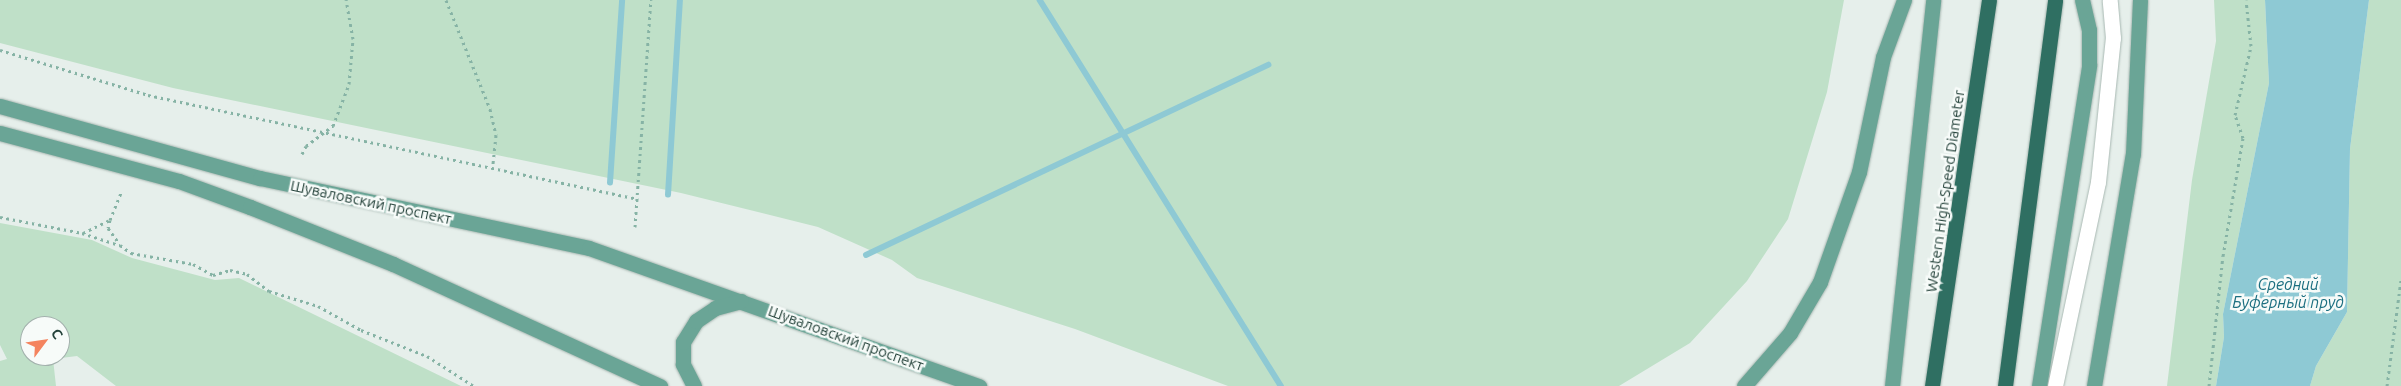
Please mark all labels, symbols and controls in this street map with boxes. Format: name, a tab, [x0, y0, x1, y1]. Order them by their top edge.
street label: Western High-Speed Diameter	[1922, 89, 1968, 293]
street label: Шуваловский проспект	[289, 176, 453, 228]
water label: Средний Буферный пруд	[2232, 274, 2344, 312]
street label: Шуваловский проспект	[766, 302, 926, 374]
north arrow	[20, 316, 70, 366]
text: С	[48, 326, 66, 342]

